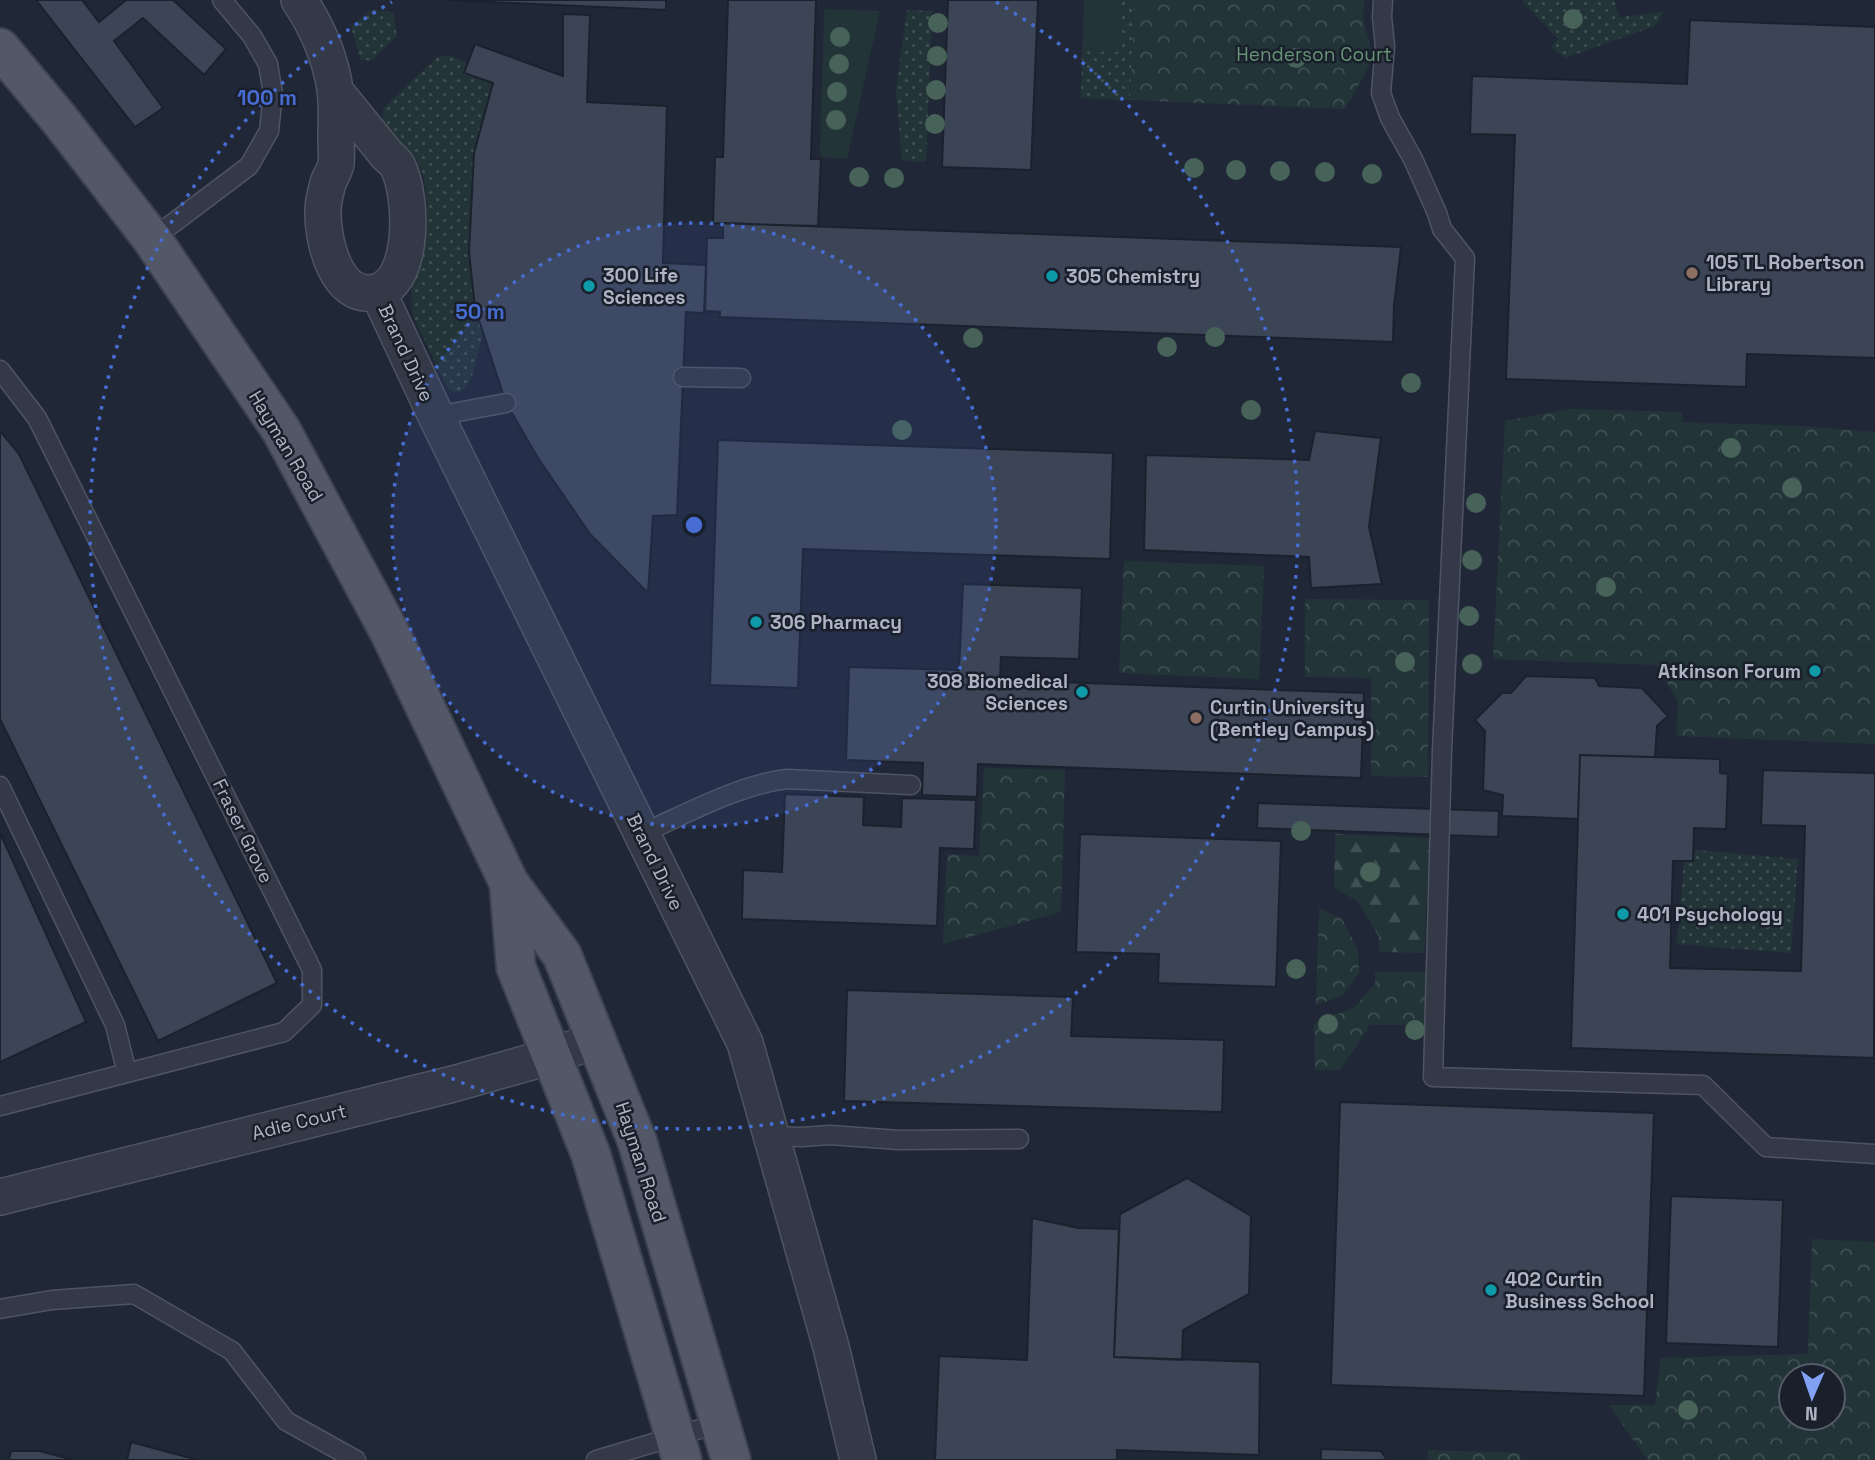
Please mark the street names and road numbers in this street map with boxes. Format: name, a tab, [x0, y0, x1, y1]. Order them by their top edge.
street label: Brand Drive	[373, 300, 439, 406]
street label: Hayman Road	[243, 386, 329, 506]
street label: Fraser Grove	[207, 775, 279, 887]
street label: Brand Drive	[621, 810, 689, 914]
street label: Adie Court	[249, 1098, 349, 1146]
street label: Hayman Road	[610, 1099, 672, 1225]

